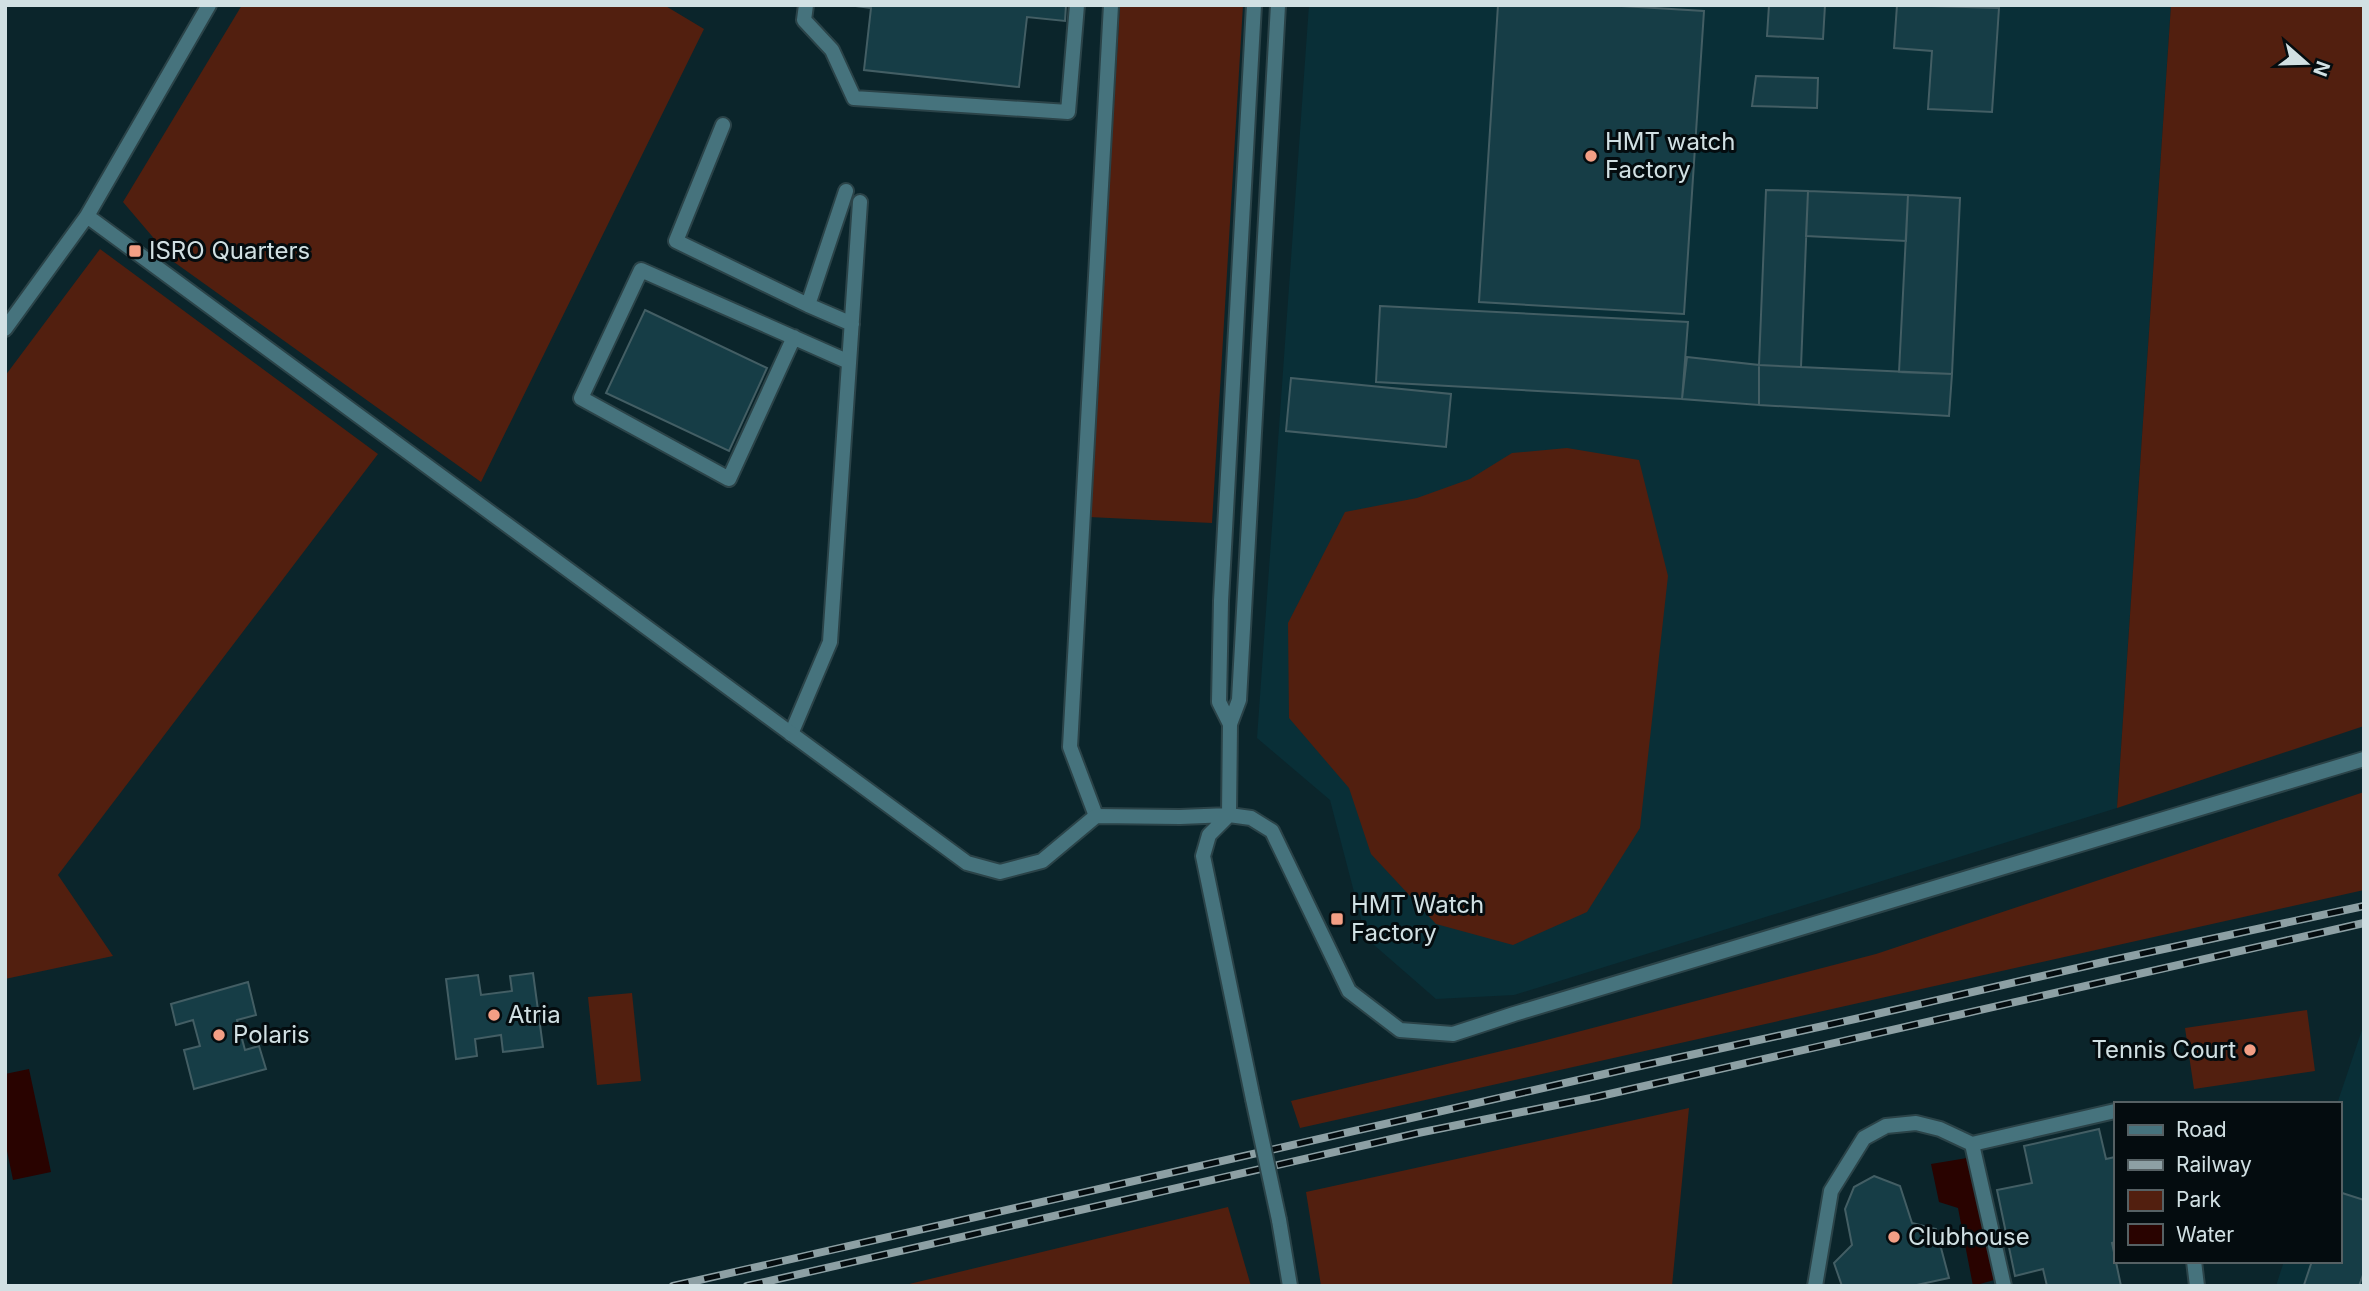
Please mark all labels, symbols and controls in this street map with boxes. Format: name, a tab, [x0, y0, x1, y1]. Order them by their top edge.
north arrow	[2271, 28, 2341, 98]
text: N	[2308, 58, 2335, 79]
place label: HMT watch Factory	[1605, 127, 1735, 184]
marker: HMT watch Factory	[1583, 148, 1599, 164]
place label: ISRO Quarters	[149, 236, 310, 265]
marker: ISRO Quarters	[127, 243, 143, 259]
place label: HMT Watch Factory	[1351, 890, 1484, 947]
marker: HMT Watch Factory	[1329, 911, 1345, 927]
place label: Atria	[508, 1000, 561, 1029]
marker: Atria	[486, 1007, 502, 1023]
place label: Polaris	[233, 1020, 310, 1049]
marker: Polaris	[211, 1027, 227, 1043]
place label: Tennis Court	[2091, 1035, 2236, 1064]
marker: Tennis Court	[2242, 1042, 2258, 1058]
legend	[2114, 1102, 2341, 1263]
text: Road	[2176, 1117, 2227, 1142]
text: Railway	[2176, 1152, 2252, 1177]
text: Park	[2176, 1187, 2221, 1212]
place label: Clubhouse	[1908, 1222, 2030, 1251]
text: Water	[2176, 1222, 2234, 1247]
marker: Clubhouse	[1886, 1229, 1902, 1245]

